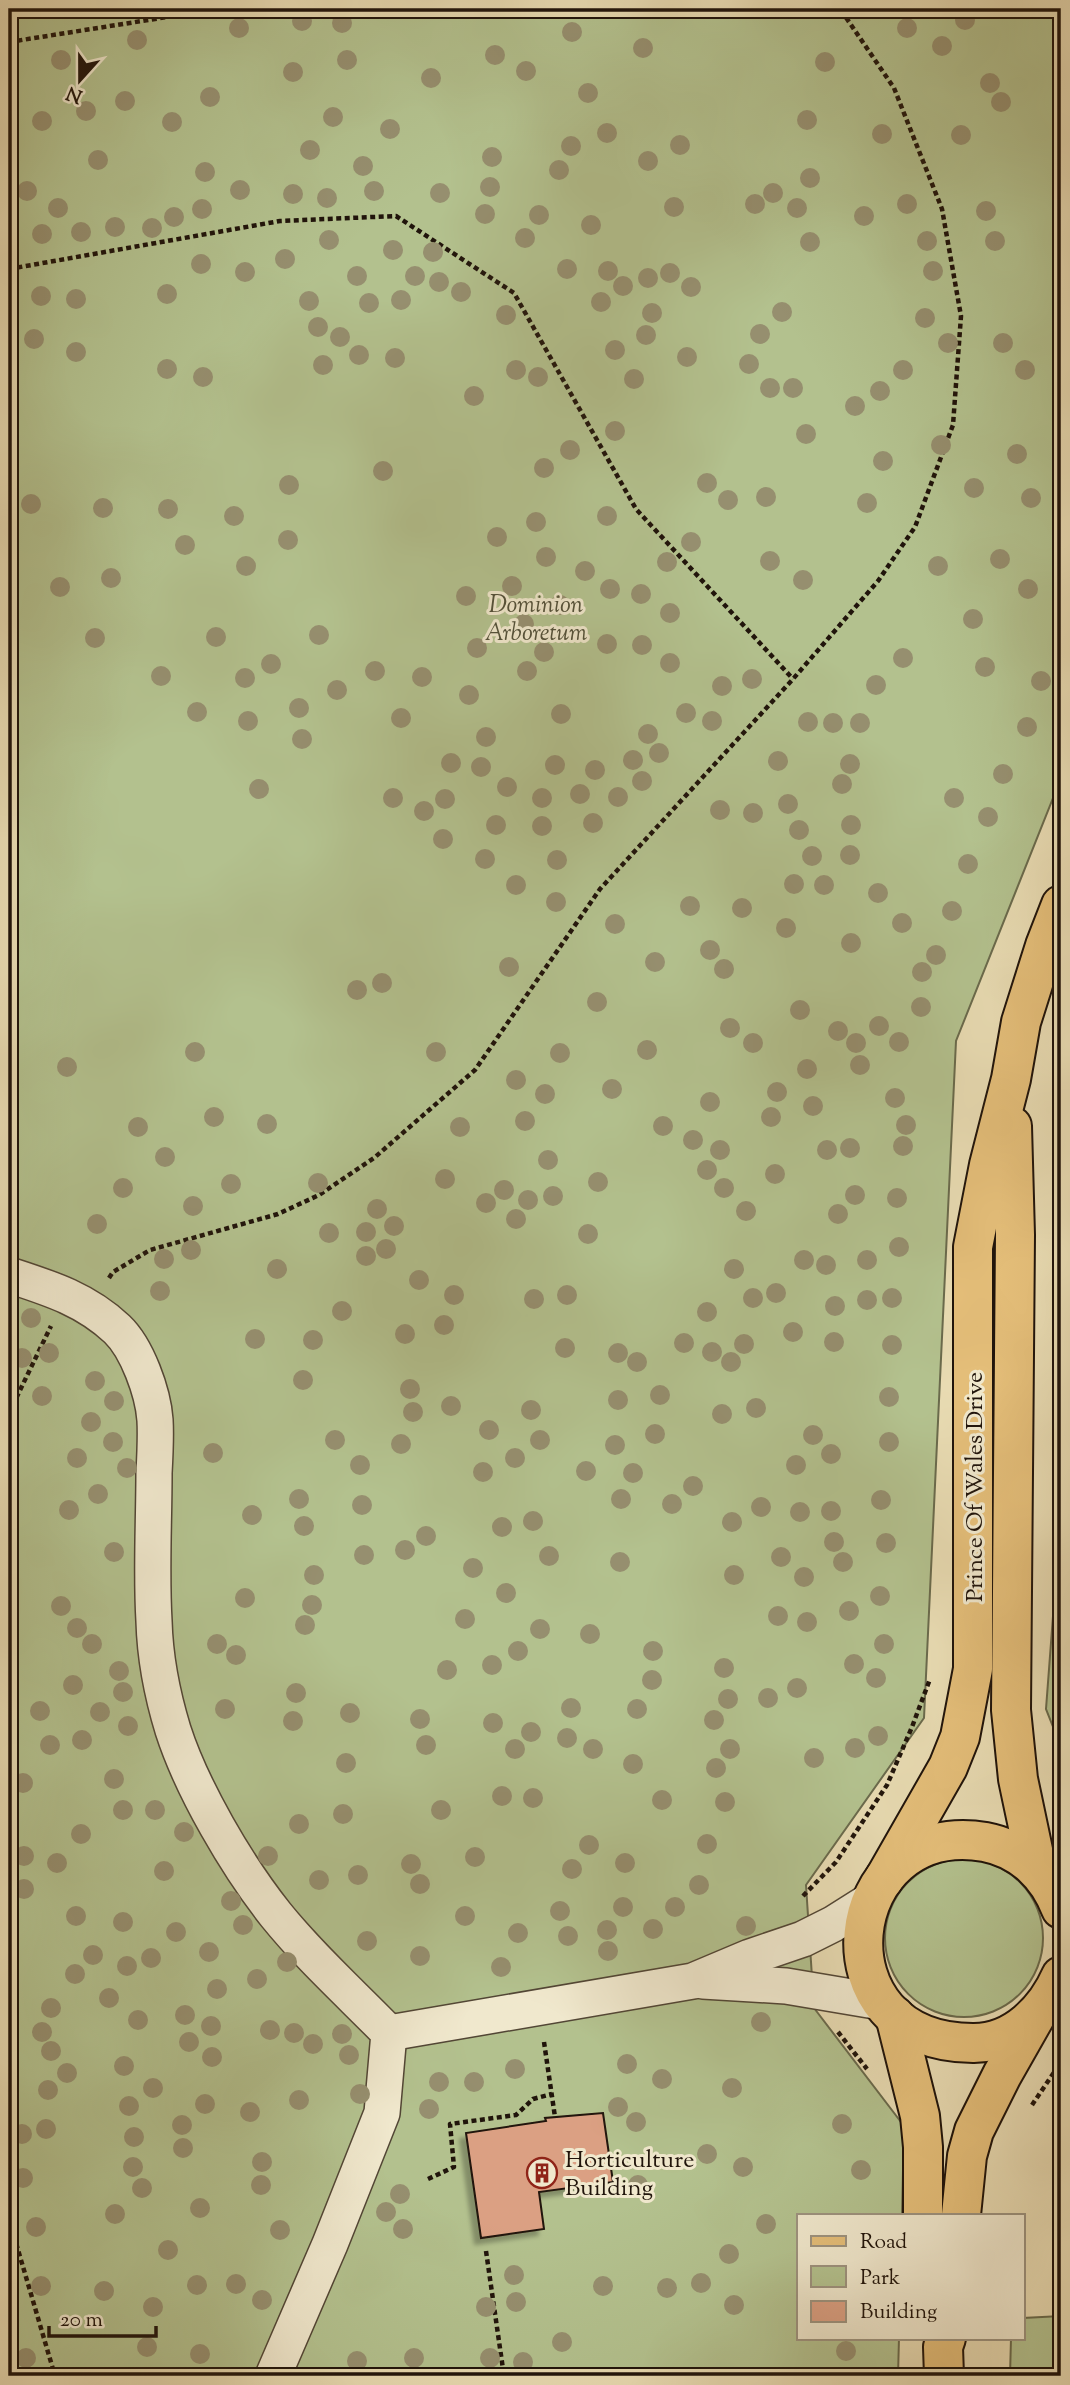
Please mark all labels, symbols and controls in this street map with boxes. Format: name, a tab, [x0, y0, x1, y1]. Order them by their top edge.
north arrow	[46, 46, 116, 116]
text: N	[63, 78, 87, 109]
park label: Dominion Arboretum	[485, 589, 587, 651]
street label: Prince Of Wales Drive	[959, 1372, 993, 1602]
place label: Horticulture Building	[565, 2144, 694, 2206]
building icon: Horticulture Building	[525, 2156, 559, 2190]
legend	[797, 2214, 1024, 2340]
text: Road	[860, 2228, 907, 2258]
text: Park	[860, 2264, 901, 2294]
scale bar	[49, 2294, 156, 2338]
text: Building	[860, 2298, 937, 2328]
text: 20 m	[60, 2306, 103, 2336]

